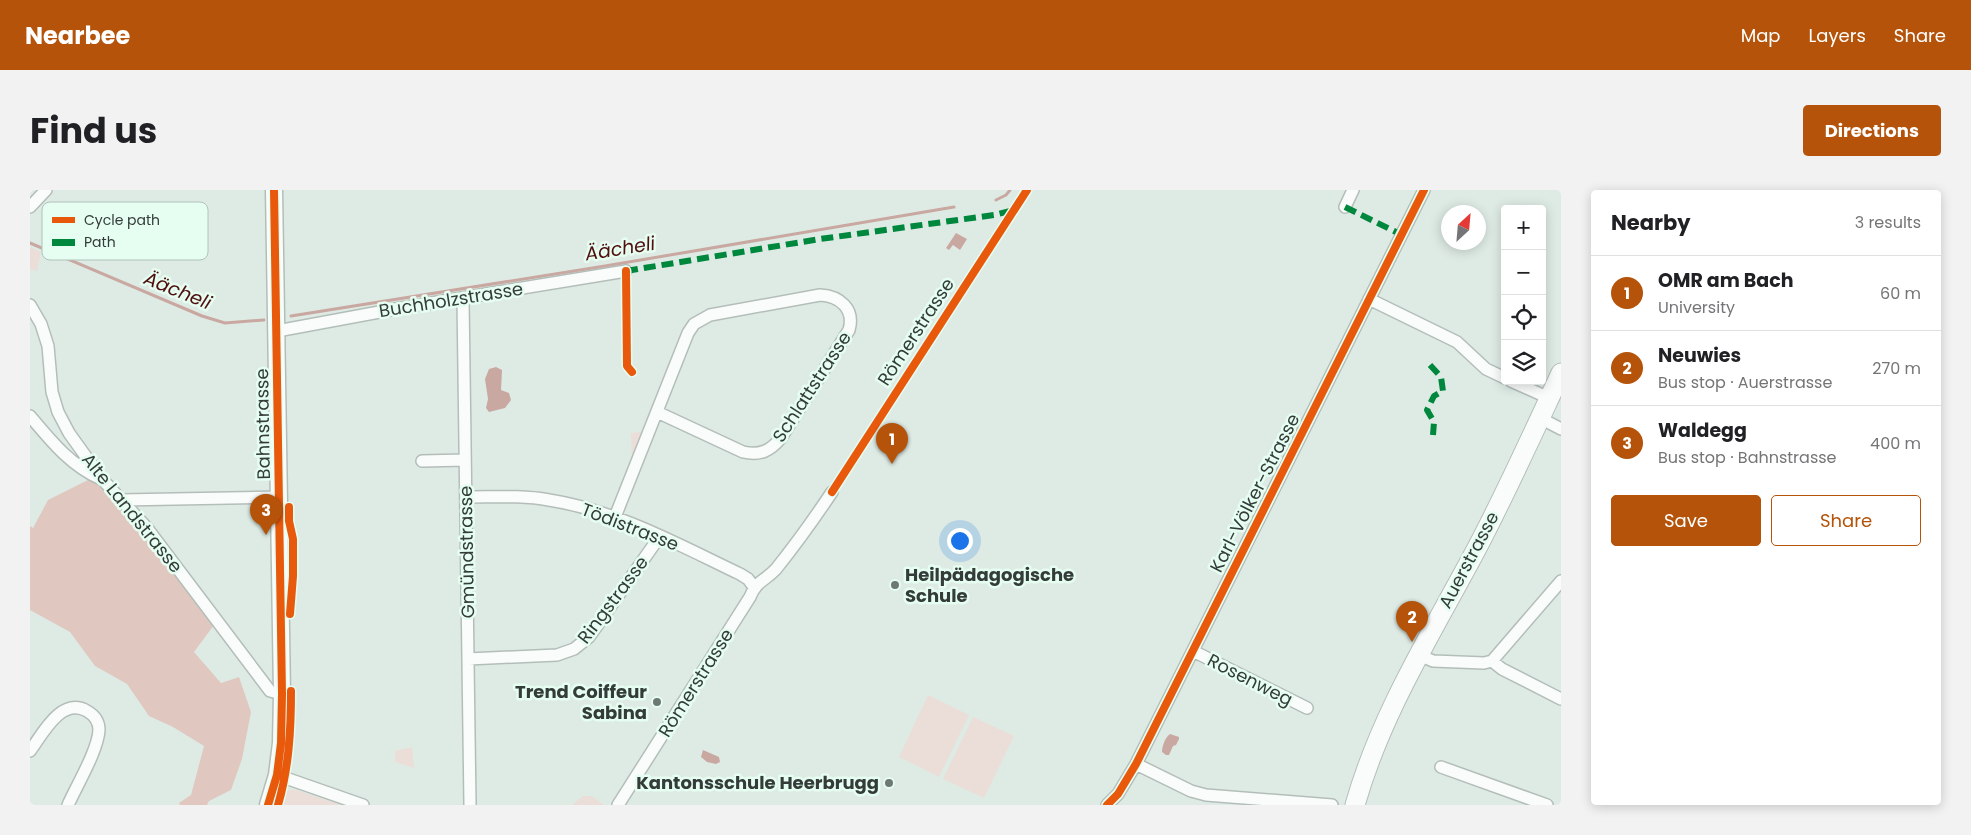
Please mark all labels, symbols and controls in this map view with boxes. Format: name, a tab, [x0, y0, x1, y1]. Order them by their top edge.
text: Nearbee	[25, 19, 130, 52]
text: Map	[1741, 23, 1781, 48]
text: Layers	[1809, 23, 1866, 48]
text: Share	[1894, 23, 1946, 48]
button: Directions	[1803, 105, 1941, 156]
text: Find us	[30, 106, 157, 155]
legend	[42, 202, 208, 260]
north arrow	[1441, 205, 1486, 250]
map controls	[1501, 205, 1546, 385]
button: +	[1501, 205, 1546, 250]
text: Nearby	[1611, 208, 1691, 237]
text: Cycle path	[84, 210, 160, 230]
text: 3 results	[1855, 211, 1921, 234]
water label: Äächeli	[582, 230, 657, 267]
text: Path	[84, 232, 116, 252]
button: −	[1501, 250, 1546, 295]
water label: Äächeli	[139, 264, 216, 316]
text: OMR am Bach	[1658, 267, 1794, 294]
street label: Römerstrasse	[871, 273, 960, 390]
street label: Buchholzstrasse	[377, 276, 525, 323]
text: 1	[1624, 282, 1630, 305]
text: 60 m	[1880, 282, 1921, 305]
button: locate	[1501, 295, 1546, 340]
text: University	[1658, 296, 1735, 319]
street label: Schlattstrasse	[766, 326, 857, 447]
button: layers	[1501, 340, 1546, 385]
text: Neuwies	[1658, 342, 1741, 369]
text: 2	[1622, 357, 1632, 380]
text: 270 m	[1872, 357, 1921, 380]
street label: Bahnstrasse	[249, 368, 276, 480]
text: Bus stop · Auerstrasse	[1658, 371, 1832, 394]
street label: Karl-Völker-Strasse	[1204, 409, 1305, 576]
text: Waldegg	[1658, 417, 1747, 444]
pin: 1	[876, 423, 908, 464]
text: 3	[1622, 432, 1632, 455]
text: 400 m	[1870, 432, 1921, 455]
text: Bus stop · Bahnstrasse	[1658, 446, 1837, 469]
street label: Alte Landstrasse	[76, 448, 189, 578]
street label: Gmündstrasse	[453, 486, 480, 618]
pin: 3	[250, 494, 282, 535]
button: Save	[1611, 495, 1761, 546]
button: Share	[1771, 495, 1921, 546]
street label: Tödistrasse	[578, 496, 683, 557]
street label: Auerstrasse	[1433, 507, 1505, 613]
your location	[947, 528, 973, 554]
street label: Ringstrasse	[571, 551, 654, 649]
place label: Heilpädagogische Schule	[905, 562, 1074, 608]
marker: Heilpädagogische Schule	[889, 579, 901, 591]
pin: 2	[1396, 601, 1428, 642]
street label: Römerstrasse	[652, 624, 739, 742]
street label: Rosenweg	[1203, 647, 1297, 712]
place label: Trend Coiffeur Sabina	[515, 679, 647, 725]
marker: Trend Coiffeur Sabina	[651, 696, 663, 708]
place label: Kantonsschule Heerbrugg	[636, 770, 879, 795]
marker: Kantonsschule Heerbrugg	[883, 777, 895, 789]

